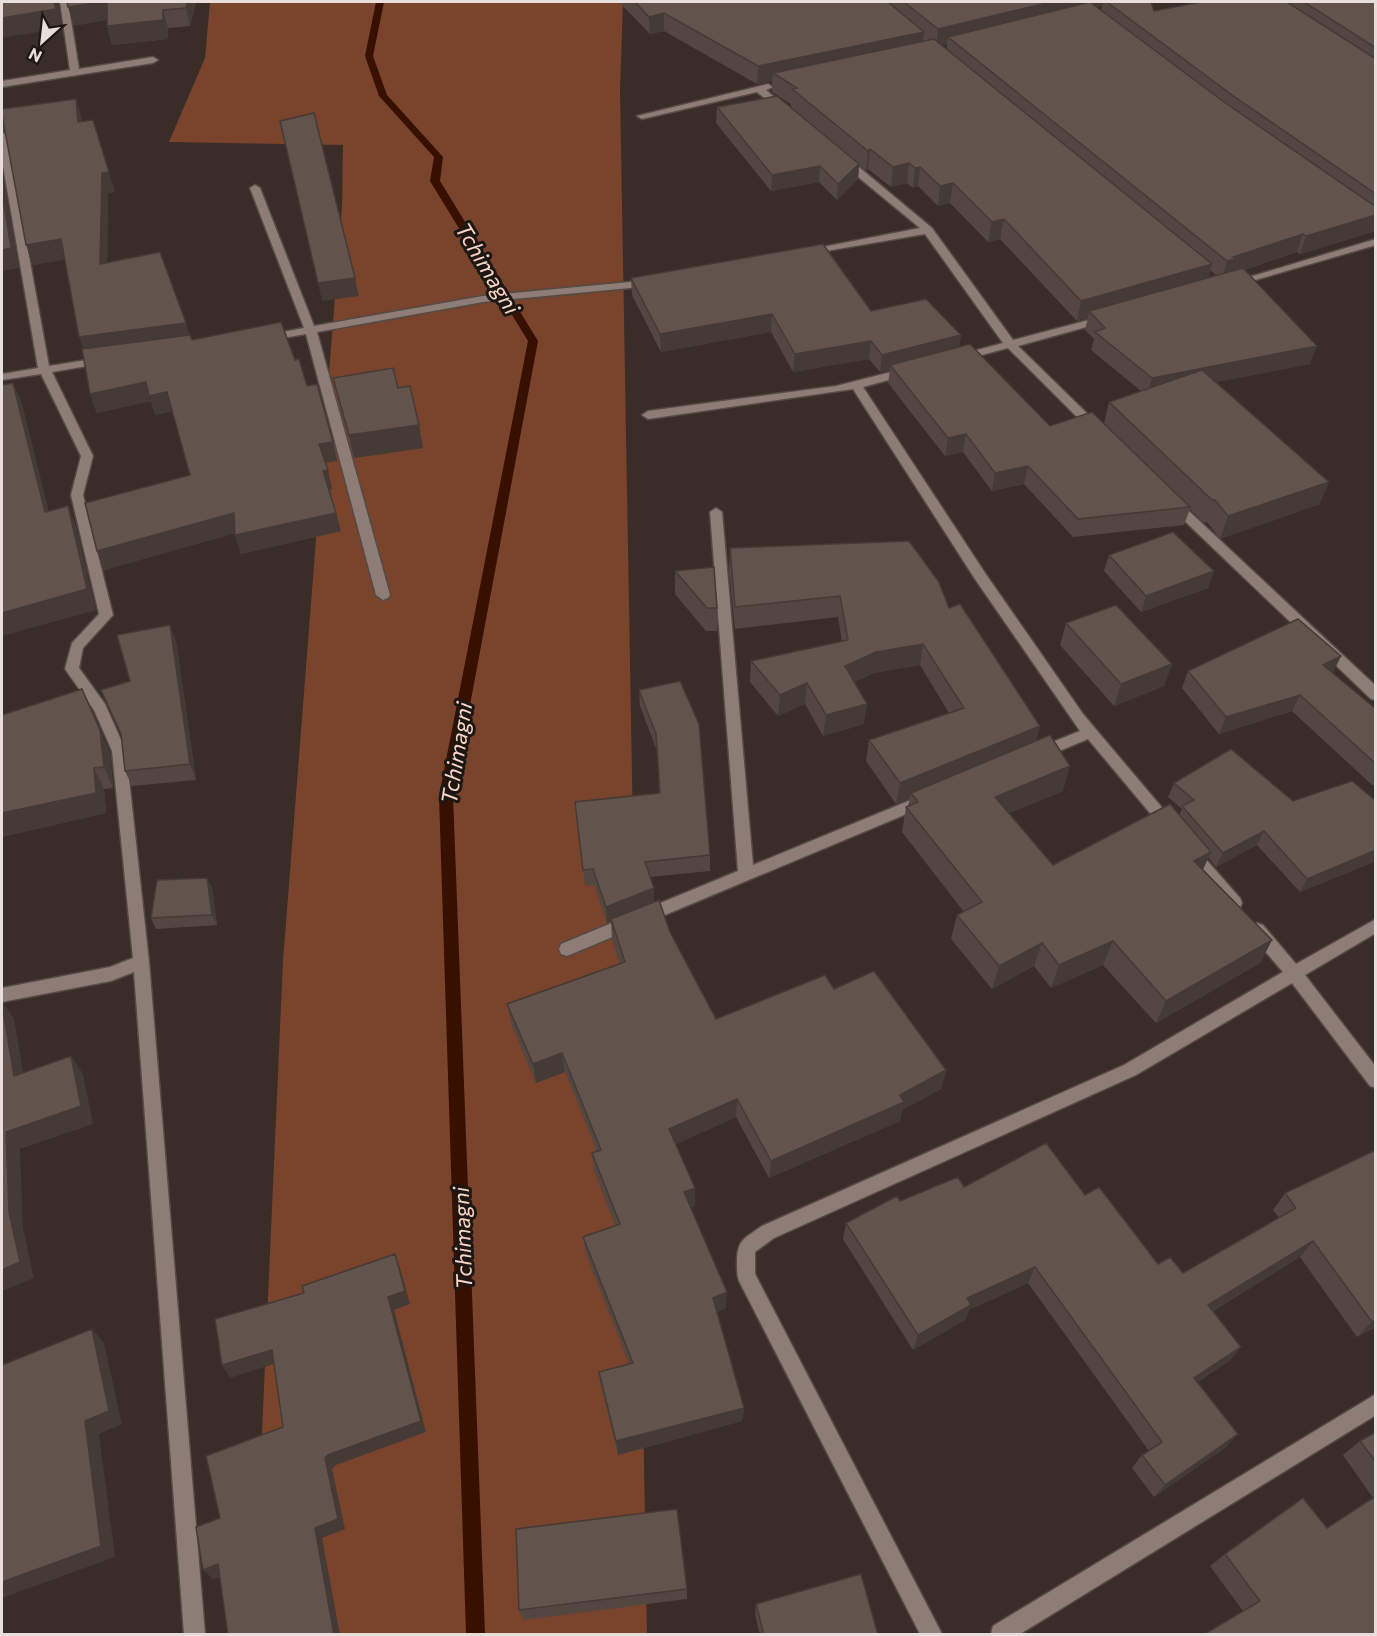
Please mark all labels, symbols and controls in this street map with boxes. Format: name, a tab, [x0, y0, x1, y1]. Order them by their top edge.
north arrow	[12, 12, 72, 72]
text: N	[25, 45, 45, 67]
water label: Tchimagni	[450, 217, 527, 320]
water label: Tchimagni	[435, 699, 478, 806]
water label: Tchimagni	[447, 1185, 477, 1290]

